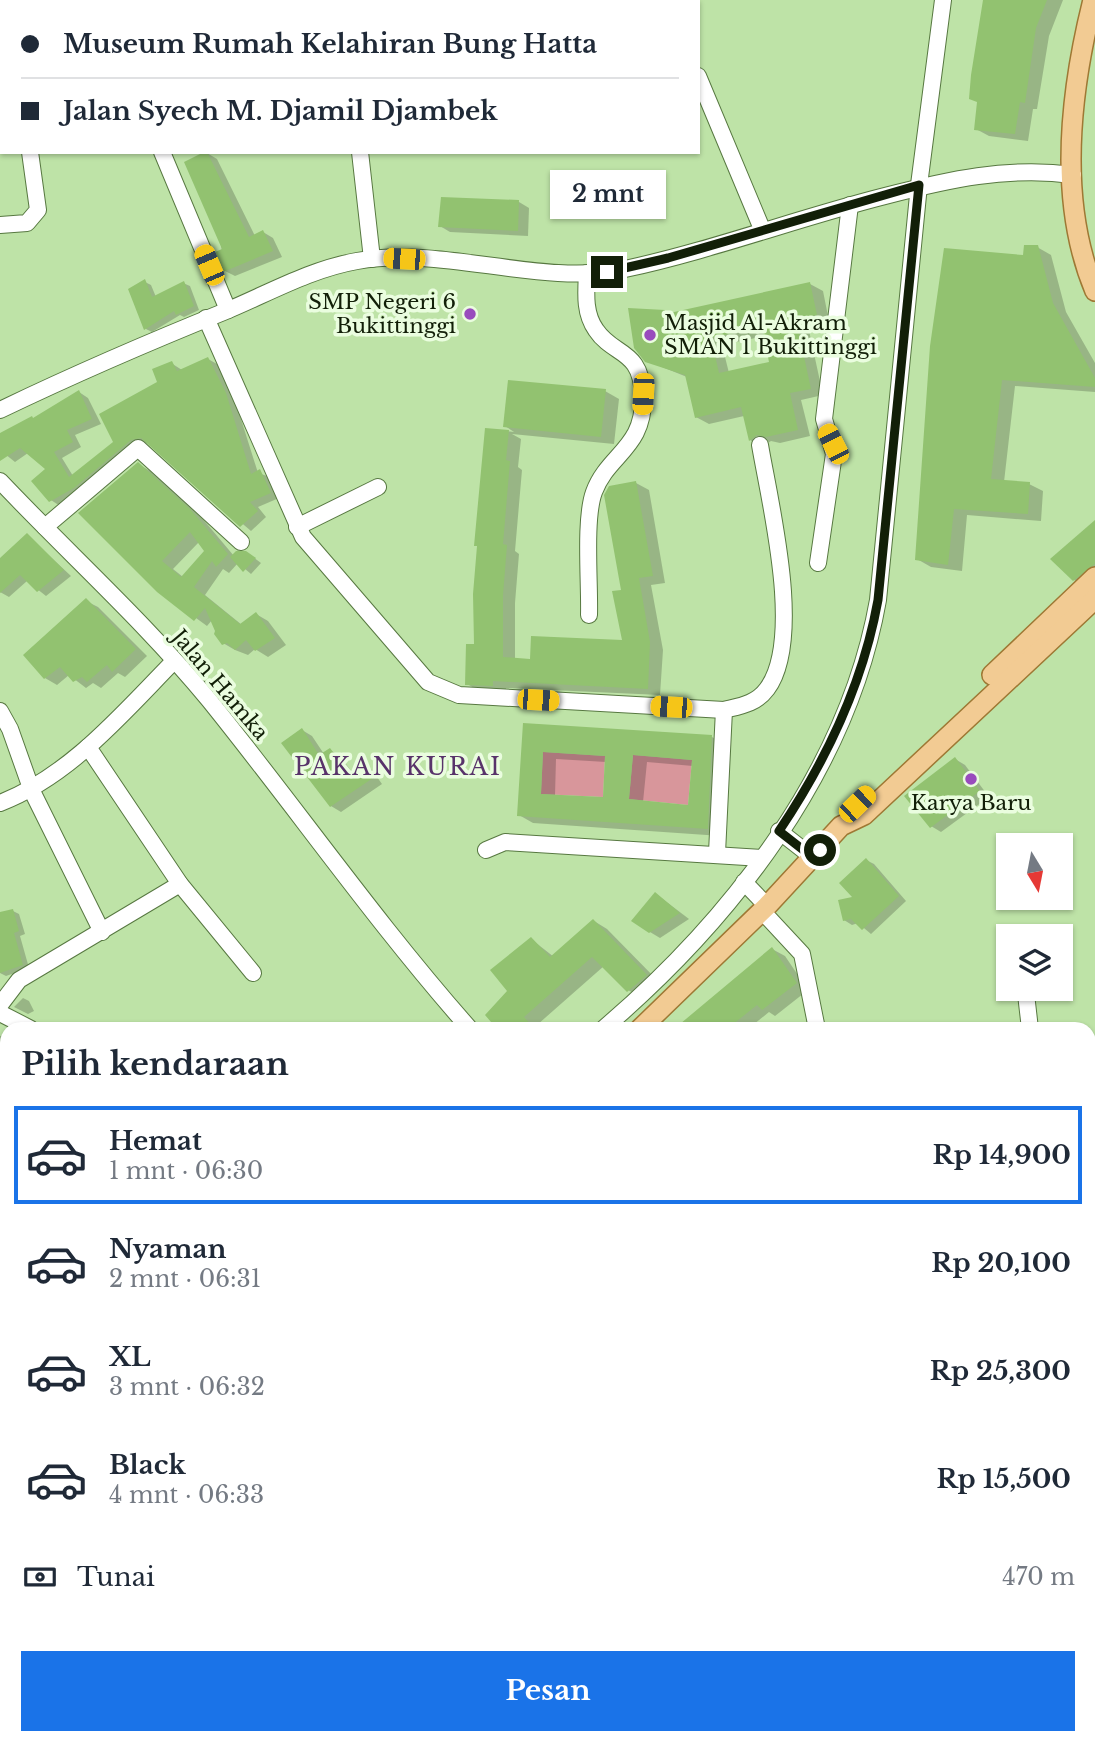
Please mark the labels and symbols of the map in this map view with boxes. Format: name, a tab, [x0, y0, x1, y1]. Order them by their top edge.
callout: 2 mnt	[549, 170, 665, 219]
car	[192, 242, 227, 288]
car	[383, 247, 426, 271]
route end	[591, 256, 623, 288]
place label: SMP Negeri 6 Bukittinggi	[308, 289, 456, 339]
marker: SMP Negeri 6 Bukittinggi	[462, 306, 478, 322]
place label: Masjid Al-Akram SMAN 1 Bukittinggi	[664, 310, 877, 360]
marker: Masjid Al-Akram SMAN 1 Bukittinggi	[642, 327, 658, 343]
car	[632, 372, 655, 416]
car	[815, 421, 852, 467]
street label: Jalan Hamka	[164, 622, 274, 746]
car	[517, 688, 560, 712]
car	[650, 695, 693, 719]
district label: PAKAN KURAI	[294, 752, 502, 781]
marker: Karya Baru	[963, 771, 979, 787]
car	[835, 782, 880, 826]
place label: Karya Baru	[911, 790, 1031, 816]
north arrow	[996, 833, 1073, 910]
route start	[804, 834, 836, 866]

